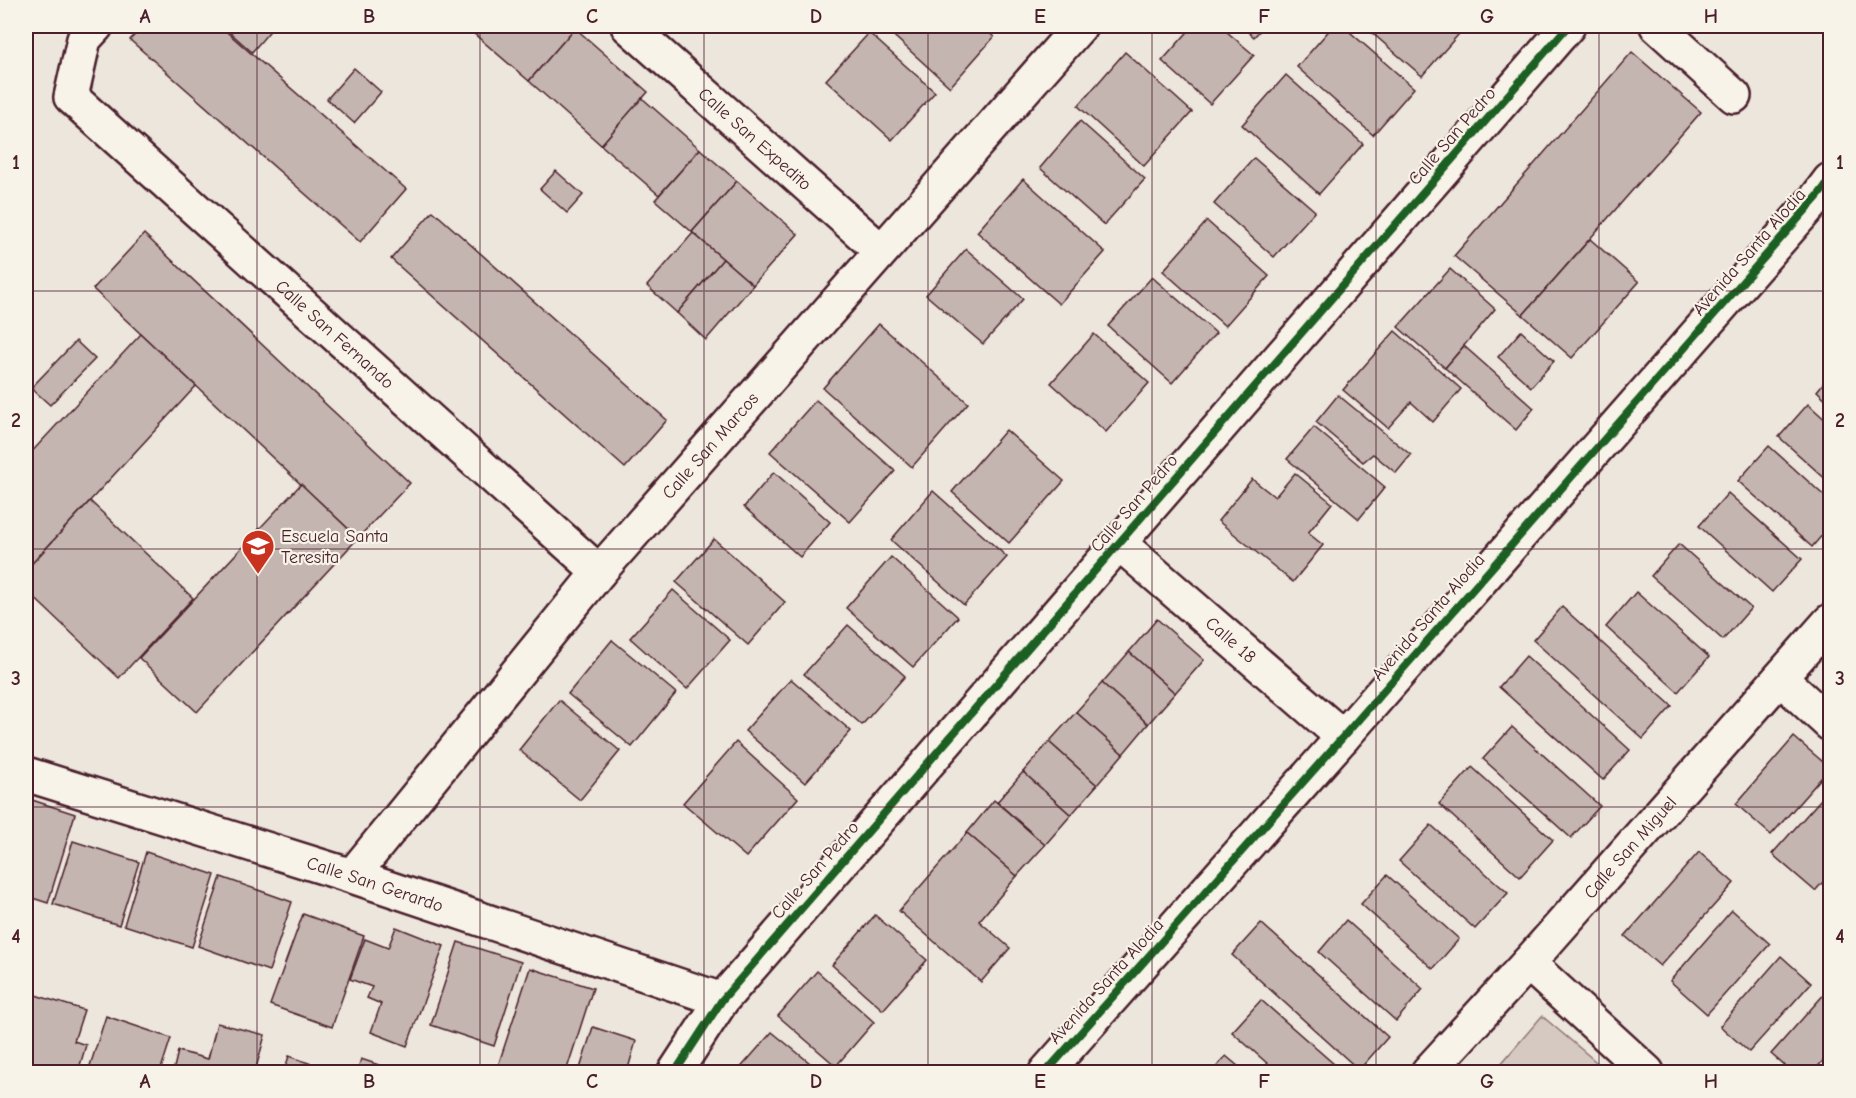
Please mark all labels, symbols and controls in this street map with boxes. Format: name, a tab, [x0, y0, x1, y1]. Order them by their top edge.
text: A	[139, 5, 151, 28]
text: B	[363, 5, 375, 28]
text: C	[586, 5, 598, 28]
text: D	[810, 5, 822, 28]
text: E	[1034, 5, 1046, 28]
text: F	[1258, 5, 1270, 28]
text: G	[1480, 5, 1494, 28]
text: H	[1704, 5, 1718, 28]
street label: Calle San Pedro	[1404, 83, 1501, 190]
street label: Calle San Expedito	[694, 84, 816, 195]
text: 1	[12, 151, 20, 174]
text: 1	[1836, 151, 1844, 174]
street label: Avenida Santa Alodia	[1688, 185, 1810, 320]
street label: Calle San Fernando	[271, 276, 398, 393]
street label: Calle San Marcos	[658, 388, 763, 504]
text: 2	[11, 409, 21, 432]
text: 2	[1835, 409, 1845, 432]
street label: Calle San Pedro	[1086, 450, 1183, 557]
place label: Escuela Santa Teresita	[281, 526, 389, 568]
school or university icon: Escuela Santa Teresita	[240, 528, 276, 575]
street label: Avenida Santa Alodia	[1367, 550, 1489, 685]
street label: Calle 18	[1201, 613, 1260, 668]
text: 3	[11, 667, 21, 690]
text: 3	[1835, 667, 1845, 690]
street label: Calle San Miguel	[1580, 792, 1681, 903]
street label: Calle San Pedro	[767, 817, 864, 924]
street label: Calle San Gerardo	[304, 853, 446, 917]
street label: Avenida Santa Alodia	[1045, 914, 1168, 1048]
text: 4	[11, 925, 21, 948]
text: 4	[1835, 925, 1845, 948]
text: A	[139, 1070, 151, 1093]
text: B	[363, 1070, 375, 1093]
text: C	[586, 1070, 598, 1093]
text: D	[810, 1070, 822, 1093]
text: E	[1034, 1070, 1046, 1093]
text: F	[1258, 1070, 1270, 1093]
text: G	[1480, 1070, 1494, 1093]
text: H	[1704, 1070, 1718, 1093]

